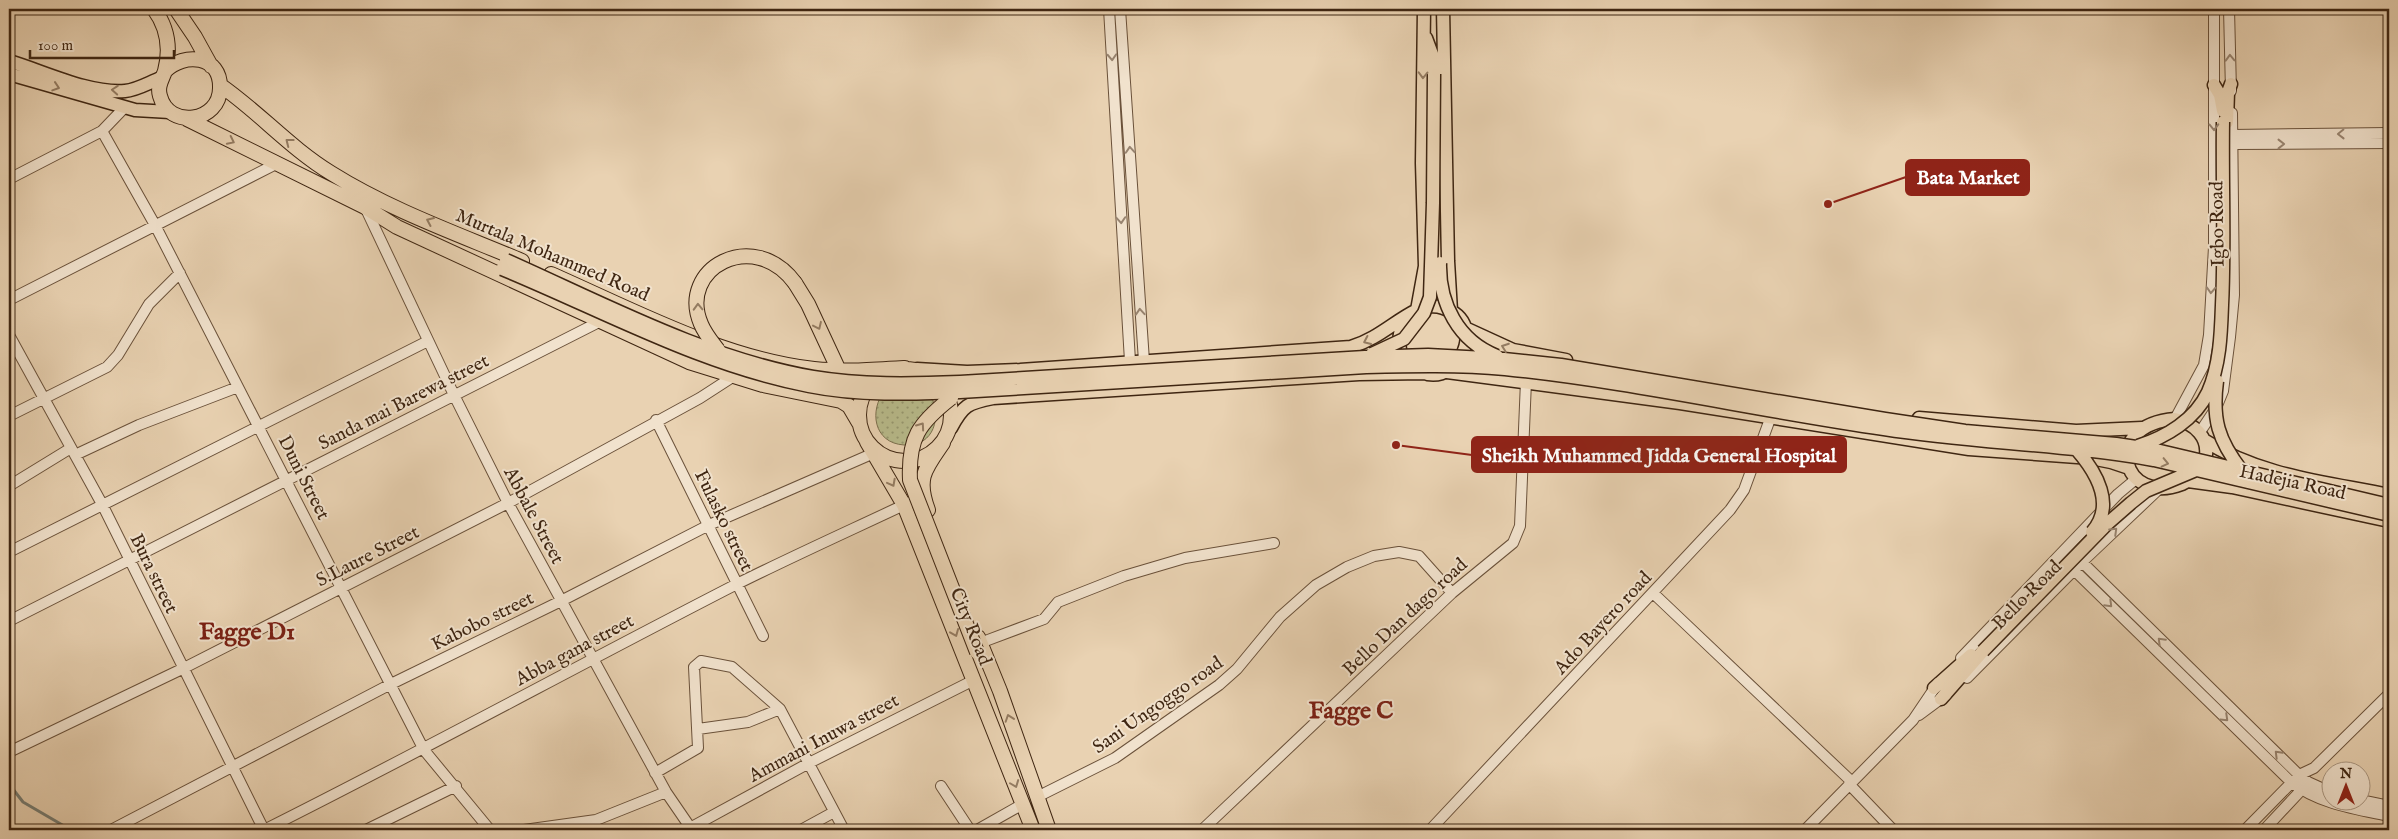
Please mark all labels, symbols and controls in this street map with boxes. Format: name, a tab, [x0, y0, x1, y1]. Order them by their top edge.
scale bar	[30, 28, 174, 60]
text: 100 m	[38, 36, 74, 55]
one-way arrow	[1106, 54, 1117, 62]
one-way arrow	[2225, 54, 2236, 62]
one-way arrow	[1417, 71, 1428, 79]
one-way arrow	[51, 82, 59, 92]
one-way arrow	[111, 85, 119, 96]
one-way arrow	[2208, 124, 2219, 132]
one-way arrow	[2336, 129, 2344, 139]
one-way arrow	[226, 135, 235, 145]
one-way arrow	[285, 139, 295, 148]
one-way arrow	[2278, 139, 2285, 149]
one-way arrow	[1124, 145, 1135, 153]
callout: Bata Market	[1906, 160, 2029, 195]
text: Bata Market	[1916, 166, 2020, 191]
street label: Igbo Road	[2205, 180, 2231, 267]
street label: Murtala Mohammed Road	[452, 204, 654, 308]
one-way arrow	[1116, 216, 1127, 224]
one-way arrow	[426, 217, 435, 228]
one-way arrow	[2206, 286, 2217, 294]
one-way arrow	[693, 303, 704, 311]
one-way arrow	[1135, 308, 1146, 316]
one-way arrow	[812, 321, 822, 330]
one-way arrow	[1363, 334, 1372, 345]
one-way arrow	[1501, 343, 1510, 353]
street label: Sanda mai Barewa street	[315, 349, 494, 456]
one-way arrow	[915, 422, 924, 432]
street label: Duni Street	[272, 432, 335, 525]
callout: Sheikh Muhammed Jidda General Hospital	[1472, 437, 1846, 472]
text: Sheikh Muhammed Jidda General Hospital	[1482, 444, 1837, 469]
one-way arrow	[2161, 457, 2170, 468]
street label: Hadejia Road	[2237, 460, 2349, 506]
street label: Abbale Street	[497, 462, 569, 569]
street label: Fulasko street	[688, 466, 758, 576]
one-way arrow	[886, 478, 896, 487]
street label: S.Laure Street	[312, 520, 424, 593]
one-way arrow	[2108, 528, 2117, 537]
street label: Bura street	[124, 530, 183, 618]
street label: Bello Dan dago road	[1338, 553, 1474, 682]
street label: Bello Road	[1987, 555, 2068, 635]
street label: Ado Bayero road	[1549, 566, 1658, 681]
street label: City Road	[944, 584, 997, 670]
street label: Kabobo street	[428, 586, 538, 657]
one-way arrow	[2103, 598, 2112, 607]
street label: Abba gana street	[511, 609, 639, 693]
district label: Fagge D1	[199, 617, 295, 648]
one-way arrow	[948, 628, 959, 637]
one-way arrow	[2158, 637, 2167, 646]
street label: Sani Ungoggo road	[1088, 651, 1229, 760]
street label: Ammani Inuwa street	[744, 689, 904, 789]
district label: Fagge C	[1309, 696, 1393, 727]
one-way arrow	[2219, 712, 2228, 721]
one-way arrow	[1005, 714, 1015, 723]
one-way arrow	[2274, 750, 2283, 759]
north arrow	[2320, 762, 2370, 812]
text: N	[2339, 765, 2352, 783]
one-way arrow	[1009, 779, 1019, 788]

